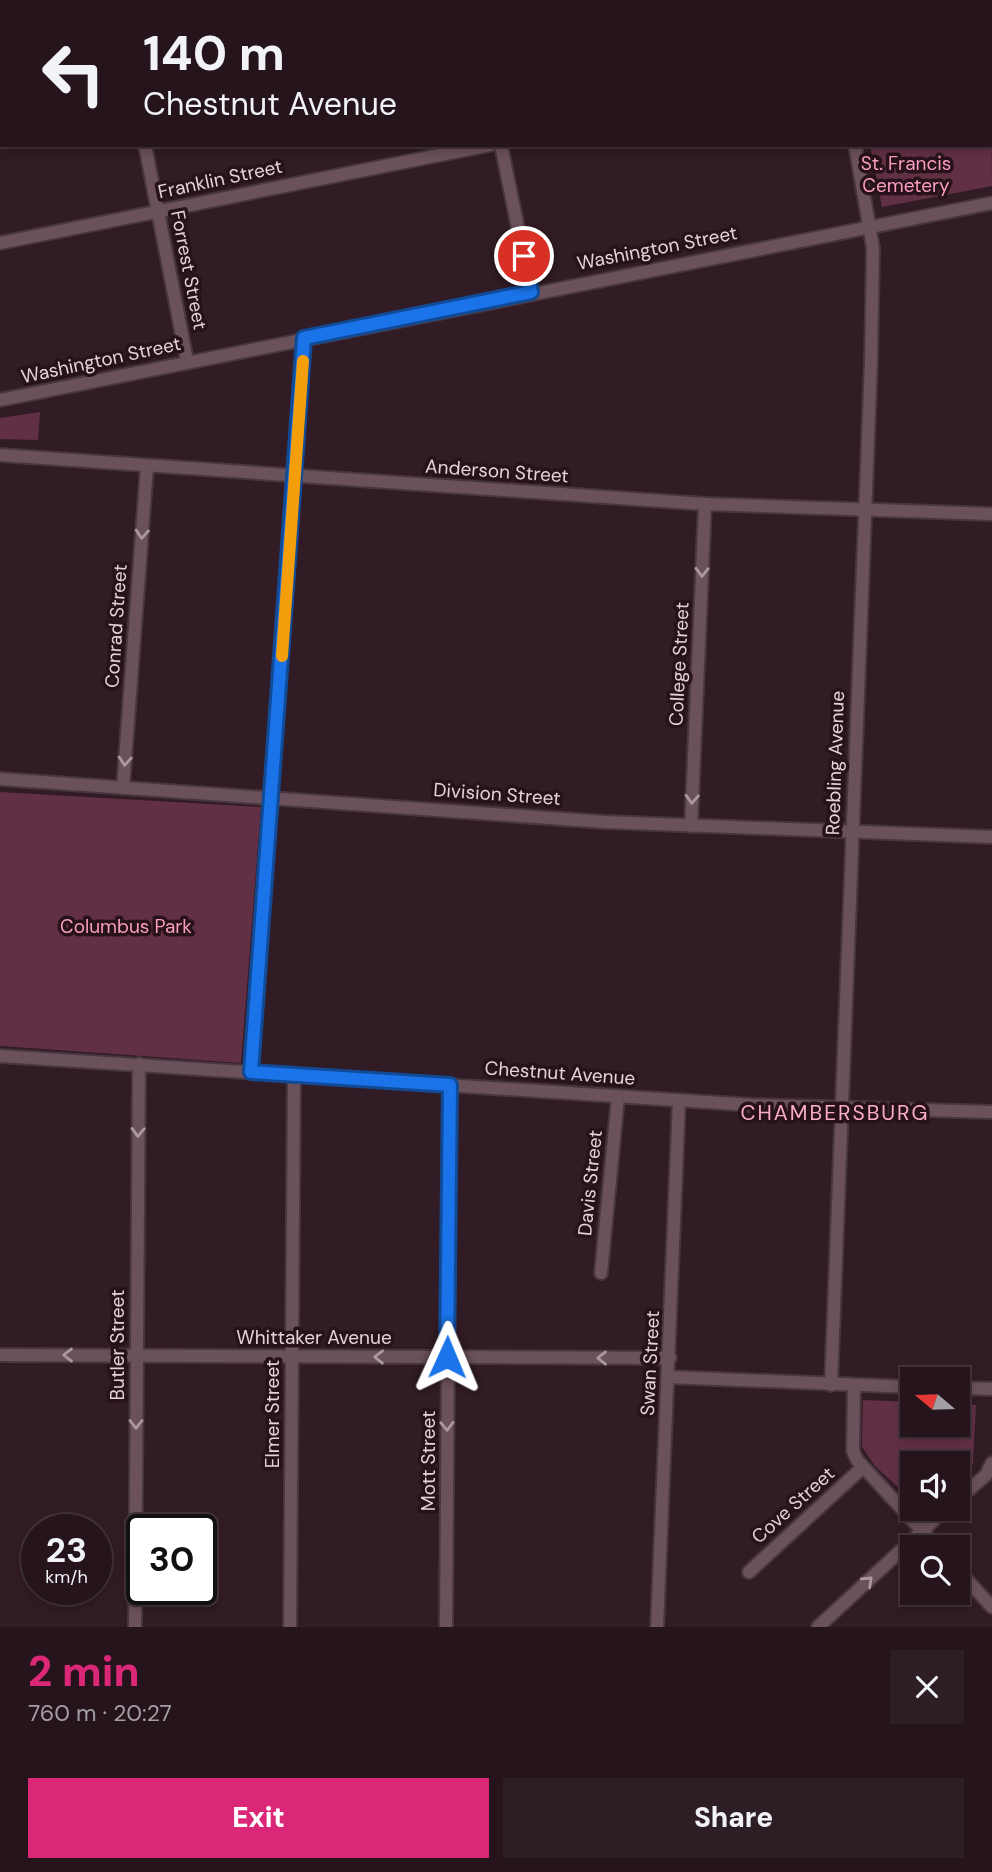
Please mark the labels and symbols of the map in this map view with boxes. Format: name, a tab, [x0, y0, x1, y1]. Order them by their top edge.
park label: St. Francis Cemetery	[861, 151, 951, 198]
street label: Franklin Street	[155, 154, 285, 204]
street label: Forrest Street	[165, 208, 213, 332]
street label: Washington Street	[575, 220, 739, 276]
pin	[494, 226, 554, 286]
street label: Washington Street	[19, 331, 183, 389]
street label: Anderson Street	[424, 454, 570, 488]
one-way arrow	[135, 529, 150, 540]
street label: Conrad Street	[99, 563, 133, 689]
one-way arrow	[694, 567, 709, 578]
street label: College Street	[663, 601, 695, 727]
street label: Roebling Avenue	[820, 690, 850, 836]
one-way arrow	[118, 756, 133, 767]
street label: Division Street	[433, 777, 561, 811]
one-way arrow	[684, 794, 699, 805]
park label: Columbus Park	[60, 914, 192, 939]
street label: Chestnut Avenue	[484, 1055, 636, 1091]
district label: CHAMBERSBURG	[741, 1099, 929, 1127]
one-way arrow	[130, 1127, 146, 1138]
street label: Davis Street	[572, 1129, 608, 1237]
street label: Butler Street	[105, 1290, 130, 1400]
street label: Swan Street	[635, 1310, 665, 1416]
position arrow	[410, 1320, 484, 1394]
street label: Whittaker Avenue	[236, 1325, 392, 1350]
one-way arrow	[62, 1347, 73, 1363]
one-way arrow	[373, 1349, 384, 1364]
one-way arrow	[596, 1350, 606, 1366]
street label: Elmer Street	[260, 1360, 285, 1468]
north arrow	[900, 1367, 970, 1437]
street label: Mott Street	[416, 1411, 441, 1511]
one-way arrow	[128, 1419, 144, 1429]
one-way arrow	[439, 1421, 455, 1431]
street label: Cove Street	[746, 1461, 840, 1549]
speed limit sign: 30	[126, 1514, 217, 1605]
one-way arrow	[860, 1576, 873, 1589]

